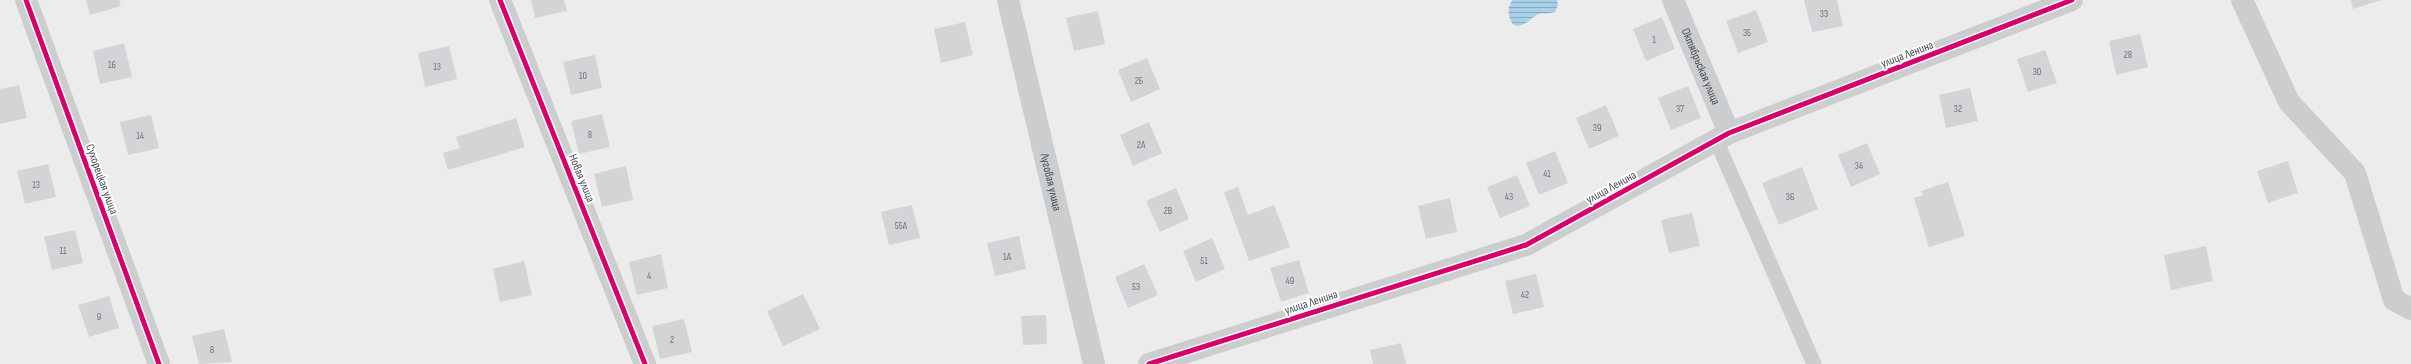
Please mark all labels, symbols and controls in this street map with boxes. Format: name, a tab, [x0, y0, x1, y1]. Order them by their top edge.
house number: 33	[1820, 8, 1828, 20]
street label: Октябрьская улица	[1678, 26, 1723, 107]
house number: 35	[1743, 27, 1751, 39]
house number: 1	[1652, 34, 1656, 46]
street label: улица Ленина	[1879, 37, 1936, 71]
house number: 28	[2124, 49, 2132, 61]
house number: 16	[108, 59, 116, 71]
house number: 13	[433, 61, 441, 73]
house number: 30	[2033, 66, 2041, 78]
house number: 10	[579, 70, 587, 82]
house number: 2Б	[1135, 75, 1144, 87]
house number: 37	[1676, 103, 1684, 115]
house number: 32	[1954, 103, 1962, 115]
house number: 39	[1593, 122, 1601, 134]
house number: 8	[588, 129, 592, 141]
house number: 14	[136, 130, 144, 142]
house number: 2А	[1137, 139, 1146, 151]
street label: Сухорецкая улица	[82, 142, 121, 217]
street label: Луговая улица	[1036, 151, 1065, 213]
street label: Новая улица	[565, 152, 598, 205]
house number: 34	[1855, 160, 1863, 172]
street label: улица Ленина	[1584, 167, 1639, 207]
house number: 41	[1543, 168, 1551, 180]
house number: 13	[32, 179, 40, 191]
house number: 43	[1505, 191, 1513, 203]
house number: 36	[1786, 191, 1794, 203]
house number: 2В	[1164, 205, 1173, 217]
house number: 55А	[895, 220, 908, 232]
house number: 11	[60, 245, 67, 257]
house number: 1А	[1003, 251, 1012, 263]
house number: 51	[1200, 255, 1208, 267]
house number: 4	[647, 270, 651, 282]
house number: 49	[1286, 275, 1294, 287]
house number: 53	[1132, 281, 1140, 293]
street label: улица Ленина	[1283, 287, 1340, 318]
house number: 42	[1521, 289, 1529, 301]
house number: 9	[97, 311, 101, 323]
house number: 2	[670, 334, 674, 346]
house number: 8	[210, 344, 214, 356]

